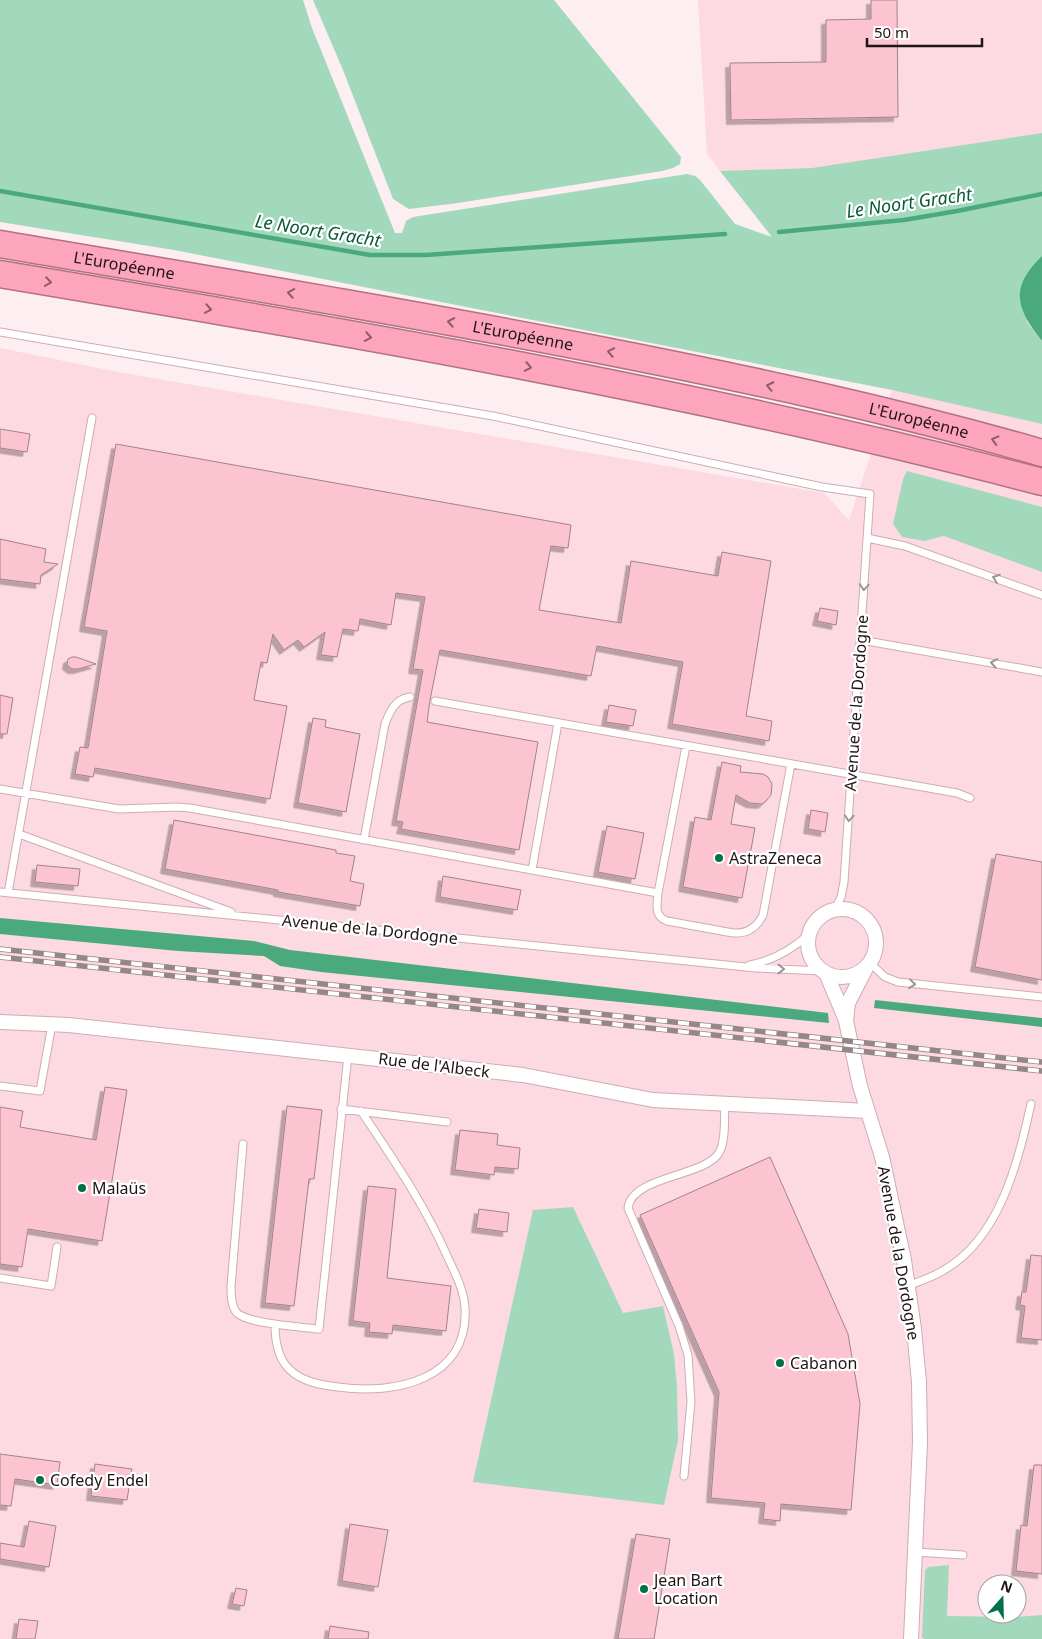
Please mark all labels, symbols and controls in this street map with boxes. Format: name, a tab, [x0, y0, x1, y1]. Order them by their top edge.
scale bar	[867, 15, 982, 47]
text: 50 m	[874, 22, 909, 42]
water label: Le Noort Gracht	[845, 181, 974, 223]
water label: Le Noort Gracht	[253, 208, 384, 252]
street label: L'Européenne	[72, 246, 176, 284]
one-way arrow	[44, 276, 52, 287]
one-way arrow	[287, 289, 296, 299]
one-way arrow	[204, 304, 213, 314]
street label: L'Européenne	[471, 315, 575, 356]
one-way arrow	[447, 317, 456, 327]
one-way arrow	[364, 331, 373, 341]
one-way arrow	[607, 348, 615, 358]
one-way arrow	[524, 361, 533, 372]
one-way arrow	[766, 381, 774, 392]
street label: L'Européenne	[867, 397, 971, 443]
one-way arrow	[991, 435, 999, 446]
one-way arrow	[992, 574, 1001, 584]
one-way arrow	[859, 583, 870, 591]
street label: Avenue de la Dordogne	[839, 614, 873, 792]
one-way arrow	[990, 659, 998, 669]
one-way arrow	[843, 815, 854, 823]
place label: AstraZeneca	[729, 847, 822, 869]
marker: AstraZeneca	[713, 852, 725, 864]
street label: Avenue de la Dordogne	[281, 909, 459, 949]
one-way arrow	[778, 964, 785, 974]
one-way arrow	[908, 978, 916, 989]
street label: Rue de l'Albeck	[377, 1047, 491, 1083]
street label: Avenue de la Dordogne	[873, 1164, 925, 1342]
place label: Malaüs	[92, 1177, 146, 1199]
marker: Malaüs	[76, 1182, 88, 1194]
place label: Cabanon	[790, 1352, 857, 1374]
marker: Cabanon	[774, 1357, 786, 1369]
place label: Cofedy Endel	[50, 1469, 148, 1491]
marker: Cofedy Endel	[34, 1474, 46, 1486]
place label: Jean Bart Location	[652, 1569, 722, 1609]
north arrow	[977, 1574, 1027, 1624]
text: N	[998, 1575, 1015, 1597]
marker: Jean Bart Location	[638, 1583, 650, 1595]

